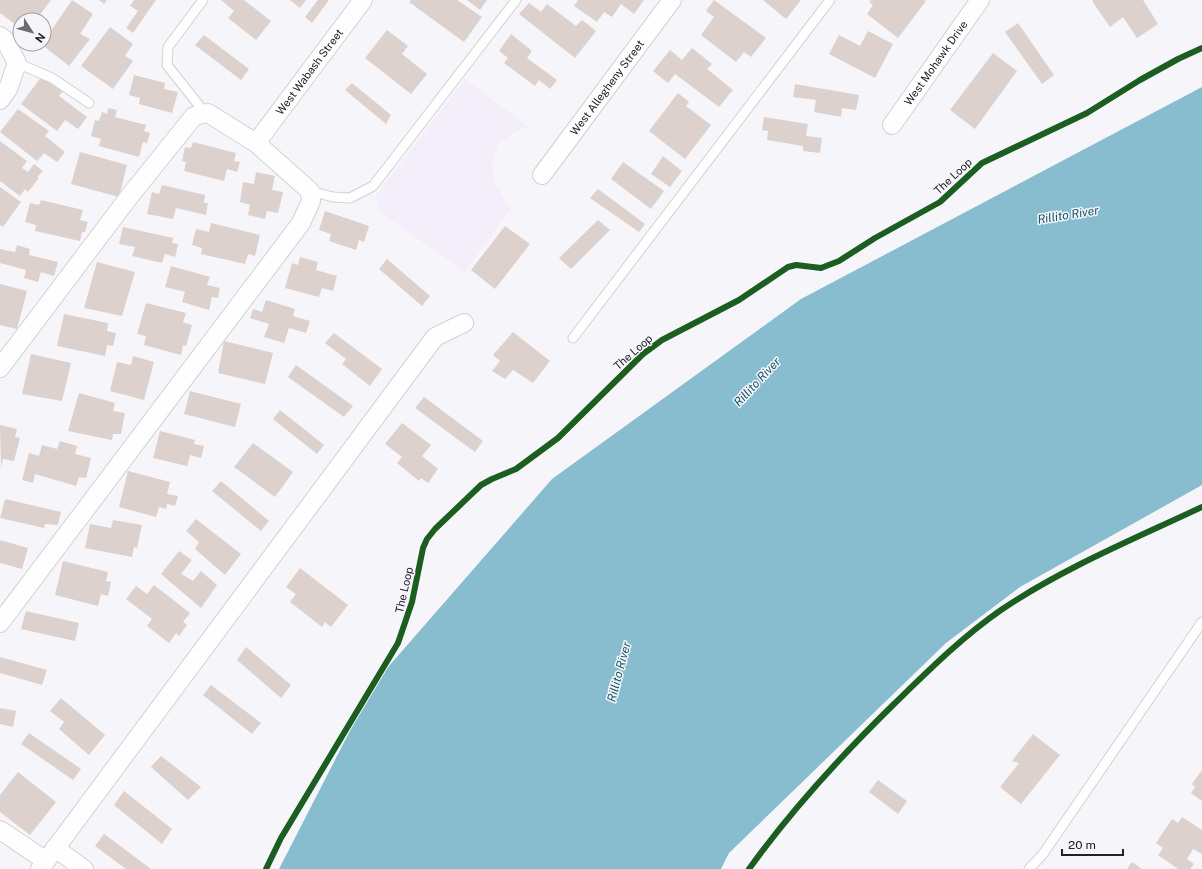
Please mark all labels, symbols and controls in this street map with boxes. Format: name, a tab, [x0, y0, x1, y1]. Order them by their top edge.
north arrow	[12, 12, 52, 52]
street label: West Mohawk Drive	[902, 18, 970, 107]
street label: West Wabash Street	[273, 27, 345, 117]
text: N	[33, 31, 47, 45]
street label: West Allegheny Street	[568, 38, 646, 137]
street label: The Loop	[932, 155, 975, 196]
water label: Rillito River	[1036, 203, 1100, 227]
street label: The Loop	[611, 332, 655, 372]
water label: Rillito River	[731, 354, 783, 409]
street label: The Loop	[393, 565, 415, 614]
water label: Rillito River	[604, 640, 634, 704]
scale bar	[1062, 831, 1123, 857]
text: 20 m	[1068, 838, 1096, 852]

